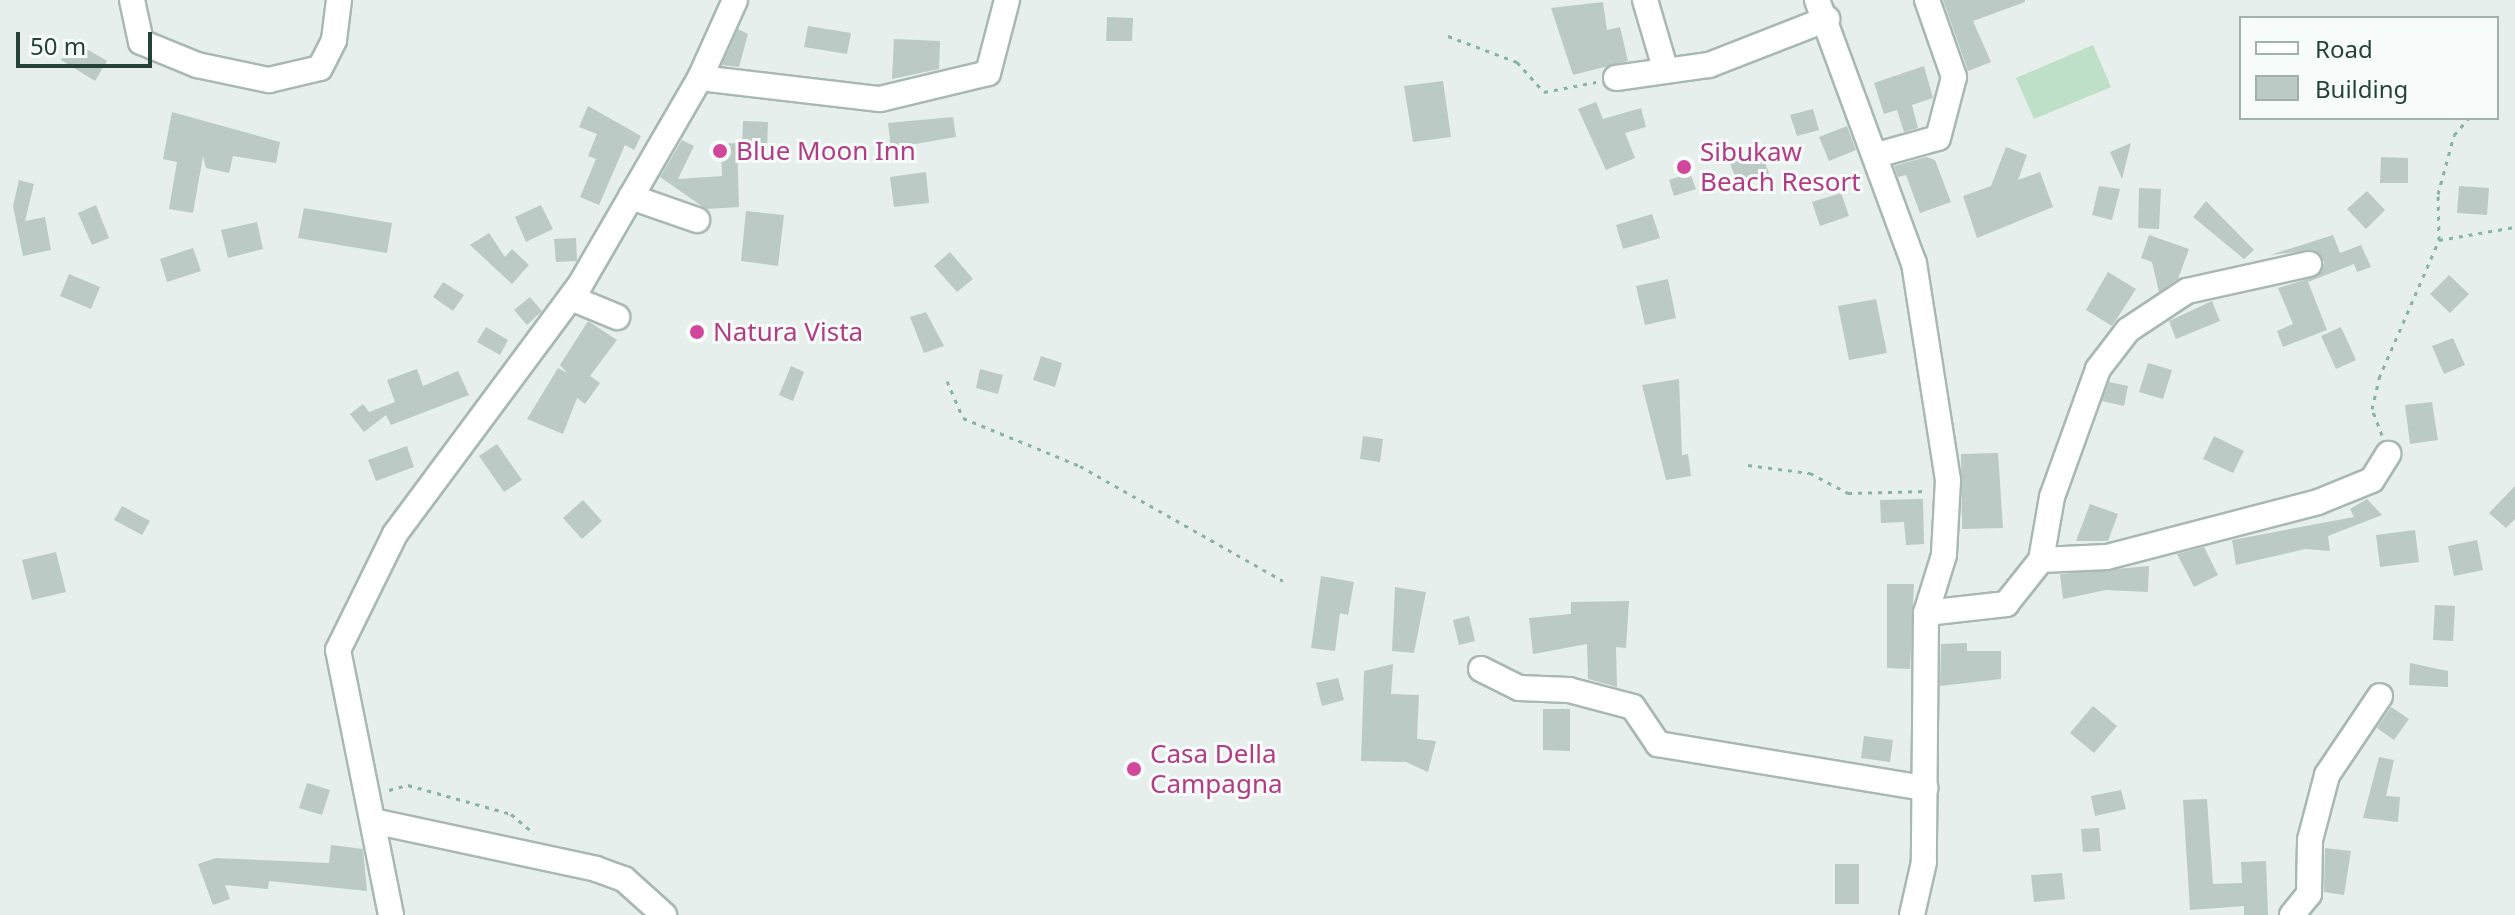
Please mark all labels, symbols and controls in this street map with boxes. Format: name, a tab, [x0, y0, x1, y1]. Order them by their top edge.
scale bar	[20, 16, 156, 66]
legend	[2239, 16, 2499, 120]
text: 50 m	[30, 29, 86, 62]
text: Road	[2315, 32, 2373, 65]
text: Building	[2315, 72, 2408, 105]
place label: Blue Moon Inn	[736, 135, 916, 167]
place label: Sibukaw Beach Resort	[1700, 136, 1861, 198]
marker: Blue Moon Inn	[711, 142, 729, 160]
marker: Sibukaw Beach Resort	[1675, 158, 1693, 176]
place label: Natura Vista	[713, 316, 863, 348]
marker: Natura Vista	[688, 323, 706, 341]
place label: Casa Della Campagna	[1150, 738, 1283, 800]
marker: Casa Della Campagna	[1125, 760, 1143, 778]

